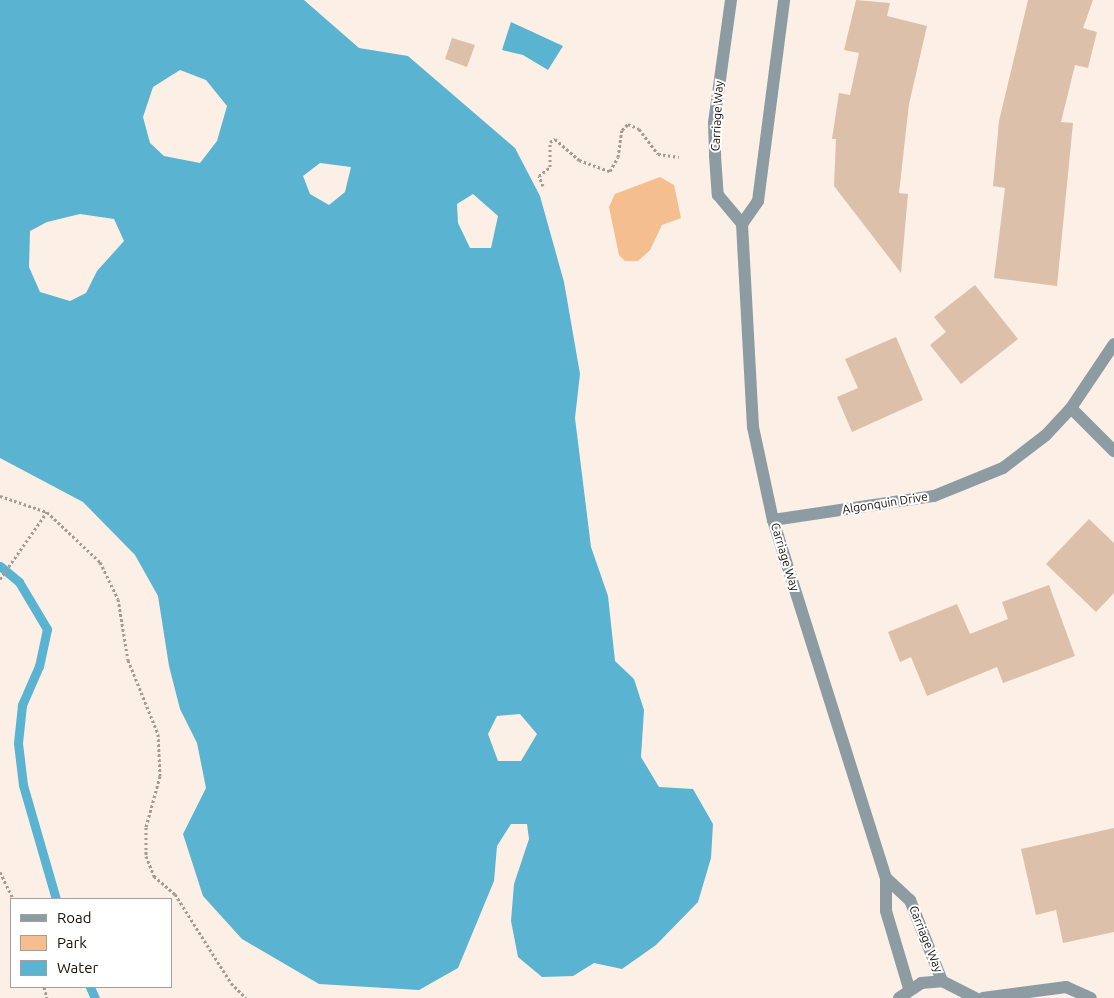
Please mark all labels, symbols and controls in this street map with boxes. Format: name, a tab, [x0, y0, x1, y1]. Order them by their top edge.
street label: Carriage Way	[708, 80, 726, 152]
street label: Algonquin Drive	[841, 489, 929, 517]
street label: Carriage Way	[768, 521, 802, 593]
legend	[10, 898, 172, 988]
street label: Carriage Way	[906, 903, 946, 975]
text: Road	[57, 909, 92, 926]
text: Park	[57, 934, 87, 951]
text: Water	[57, 959, 98, 976]

